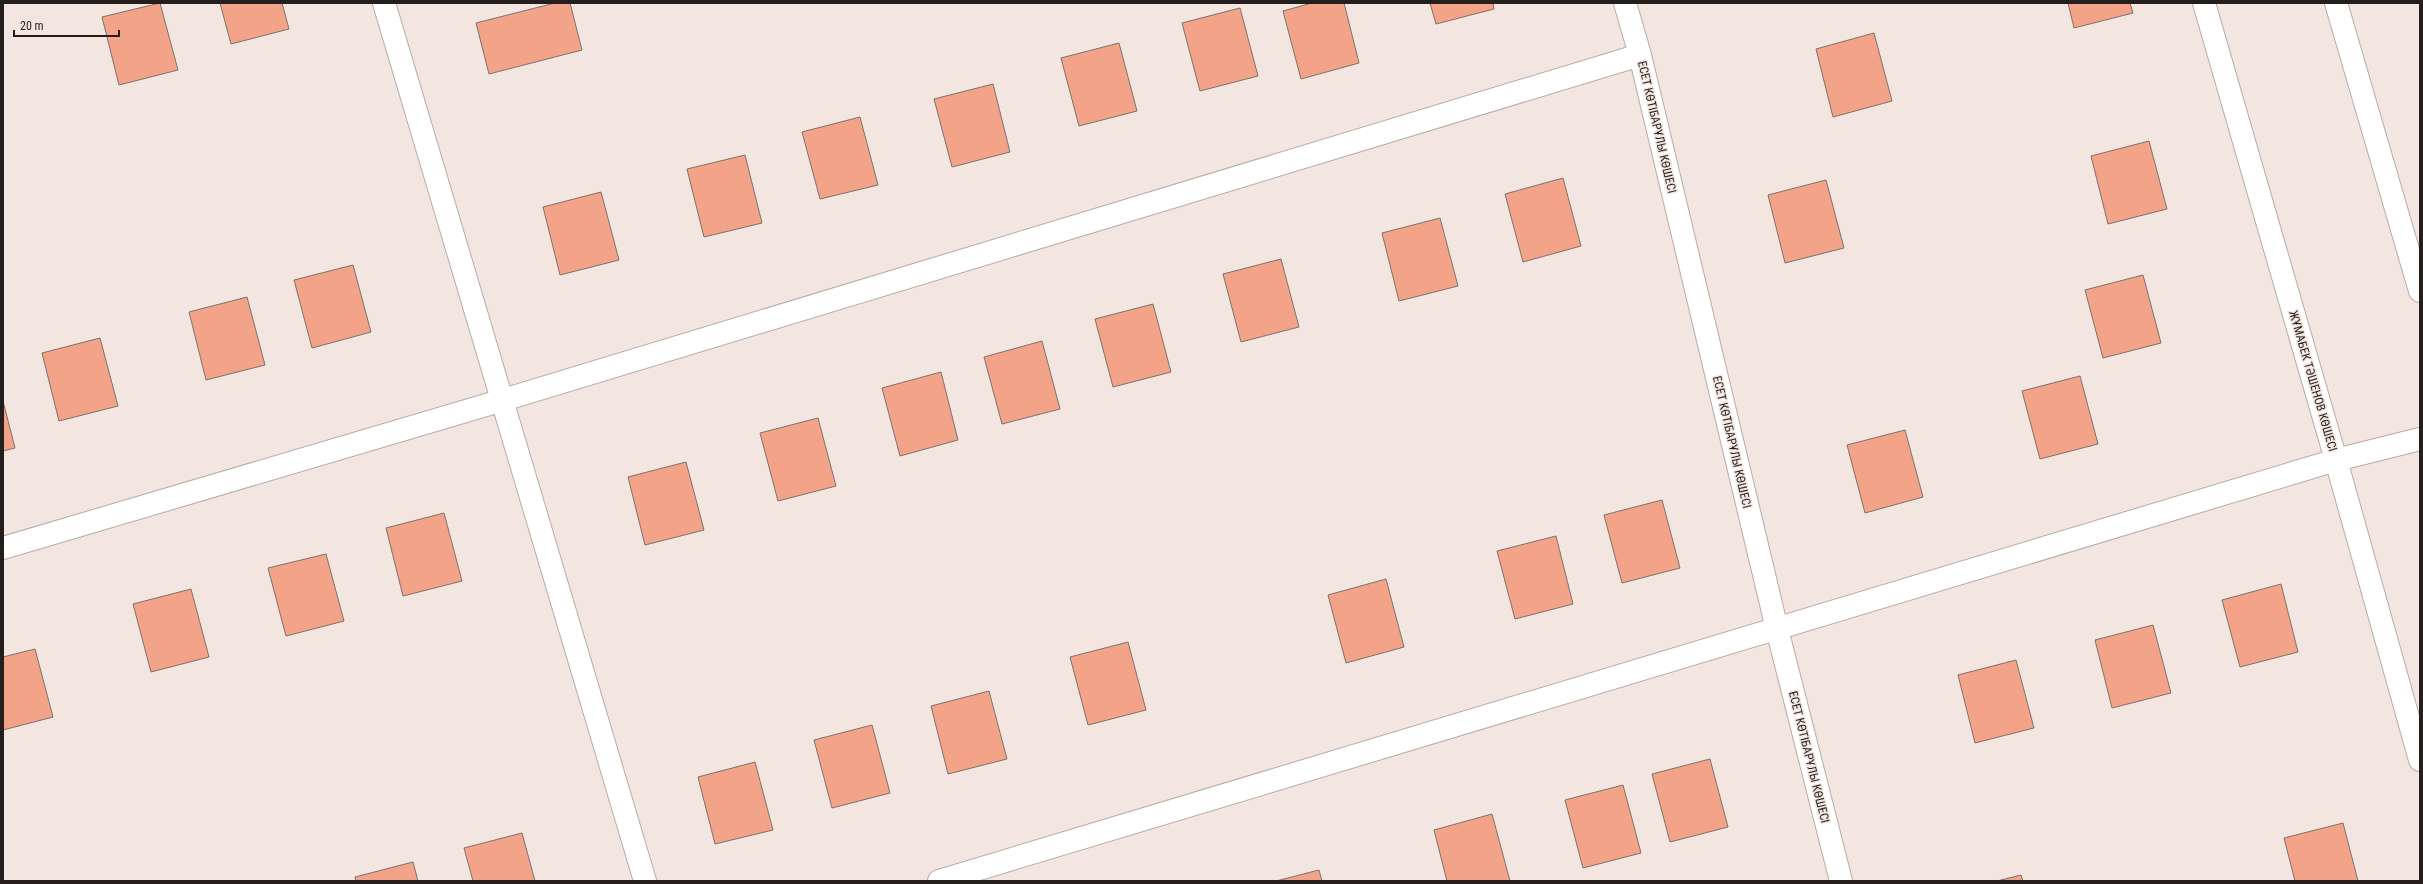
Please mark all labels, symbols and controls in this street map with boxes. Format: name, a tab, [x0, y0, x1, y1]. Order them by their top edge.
scale bar	[14, 12, 119, 38]
text: 20 m	[20, 19, 44, 33]
street label: ЕСЕТ КӨТІБАРҰЛЫ КӨШЕСІ	[1635, 59, 1679, 195]
street label: ЖҰМАБЕК ТӘШЕНОВ КӨШЕСІ	[2286, 309, 2340, 453]
street label: ЕСЕТ КӨТІБАРҰЛЫ КӨШЕСІ	[1710, 374, 1754, 510]
street label: ЕСЕТ КӨТІБАРҰЛЫ КӨШЕСІ	[1786, 690, 1832, 824]

